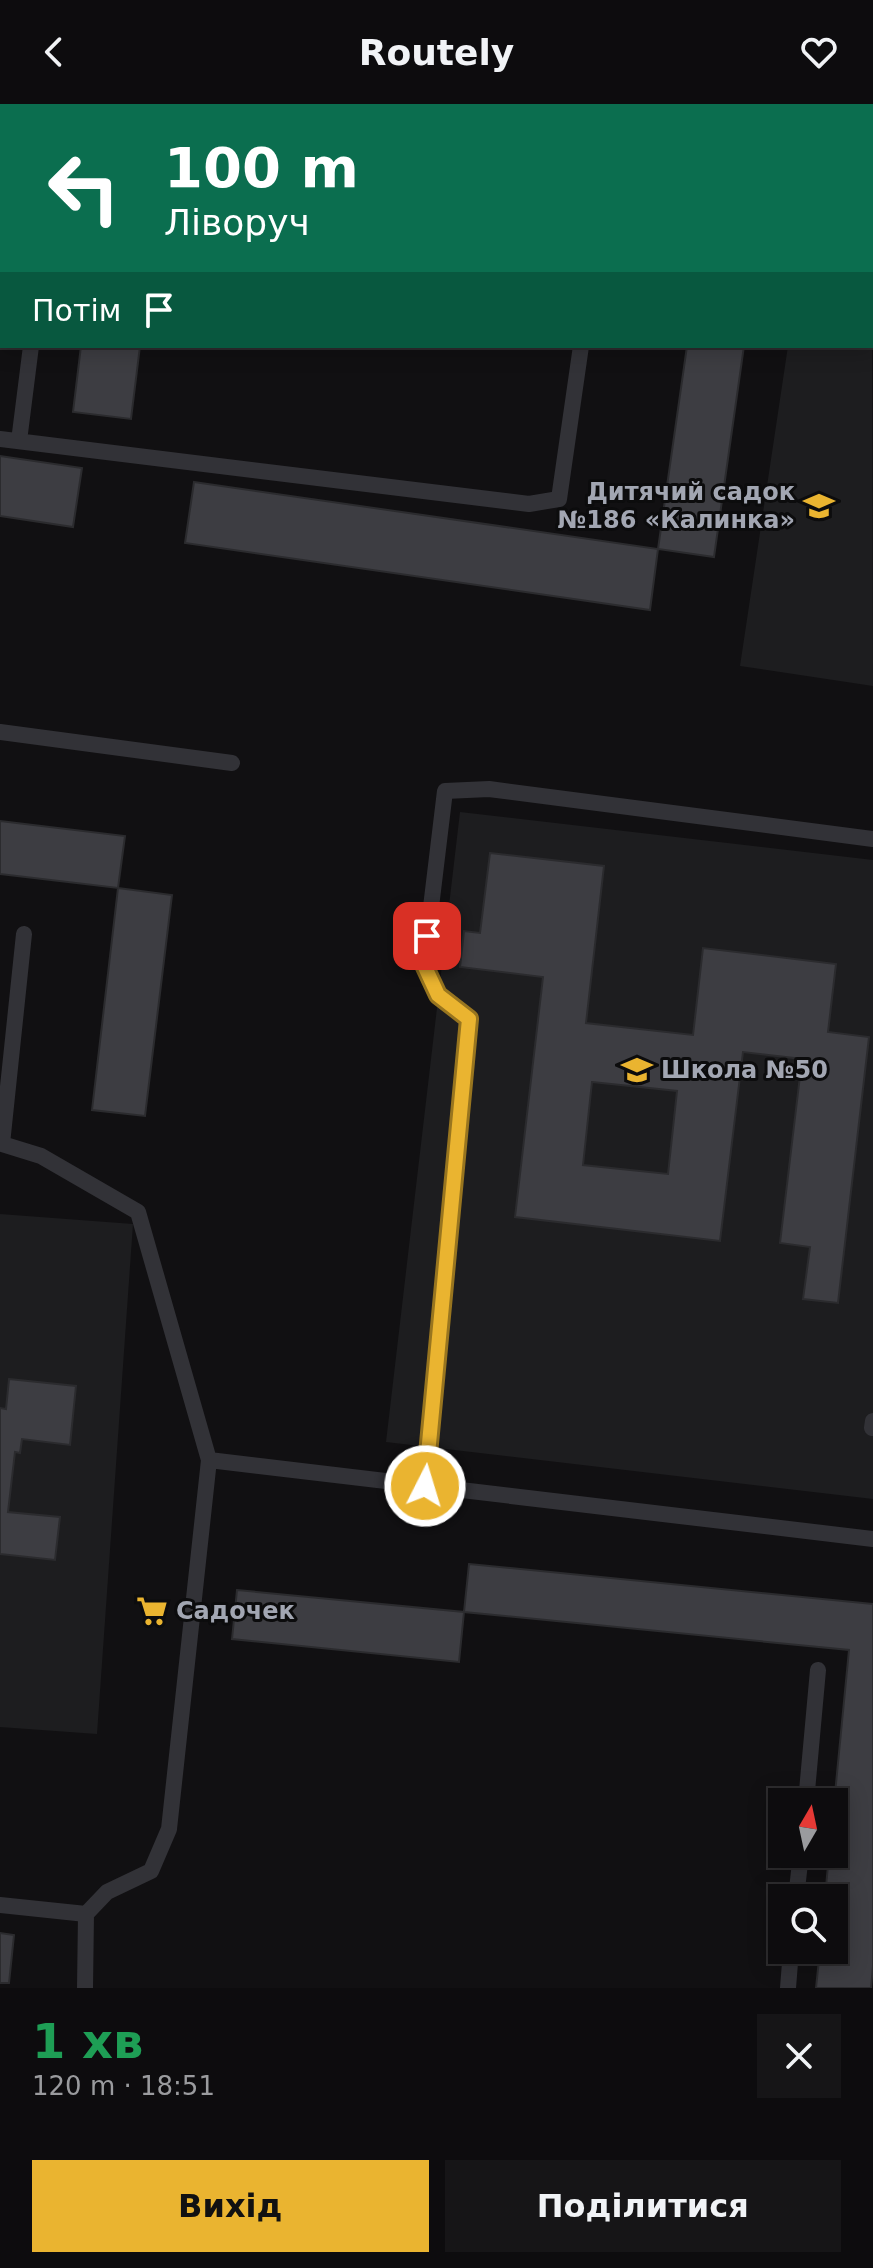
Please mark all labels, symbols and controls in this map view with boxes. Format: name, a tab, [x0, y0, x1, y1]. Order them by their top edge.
icon: back	[32, 30, 76, 74]
icon: heart	[797, 30, 841, 74]
text: Routely	[359, 32, 514, 73]
text: 100 m	[164, 135, 359, 200]
icon: left	[32, 136, 136, 240]
text: Ліворуч	[164, 202, 310, 243]
icon: arrive	[137, 288, 181, 332]
text: Потім	[32, 293, 121, 328]
place label: Дитячий садок №186 «Калинка»	[557, 478, 795, 534]
school or university icon: Дитячий садок №186 «Калинка»	[802, 489, 836, 523]
pin	[393, 902, 461, 970]
icon: arrive	[405, 914, 449, 958]
school or university icon: Школа №50	[620, 1053, 654, 1087]
place label: Школа №50	[661, 1056, 828, 1084]
position arrow	[383, 1444, 467, 1528]
supermarket icon: Садочек	[135, 1594, 169, 1628]
place label: Садочек	[176, 1597, 295, 1625]
north arrow	[768, 1788, 848, 1868]
map controls	[768, 1788, 848, 1964]
button: search	[768, 1884, 848, 1964]
text: 1 хв	[32, 2013, 143, 2069]
button: close	[757, 2014, 841, 2098]
text: 120 m · 18:51	[32, 2071, 215, 2101]
button: Вихід	[32, 2160, 429, 2252]
button: Поділитися	[445, 2160, 841, 2252]

